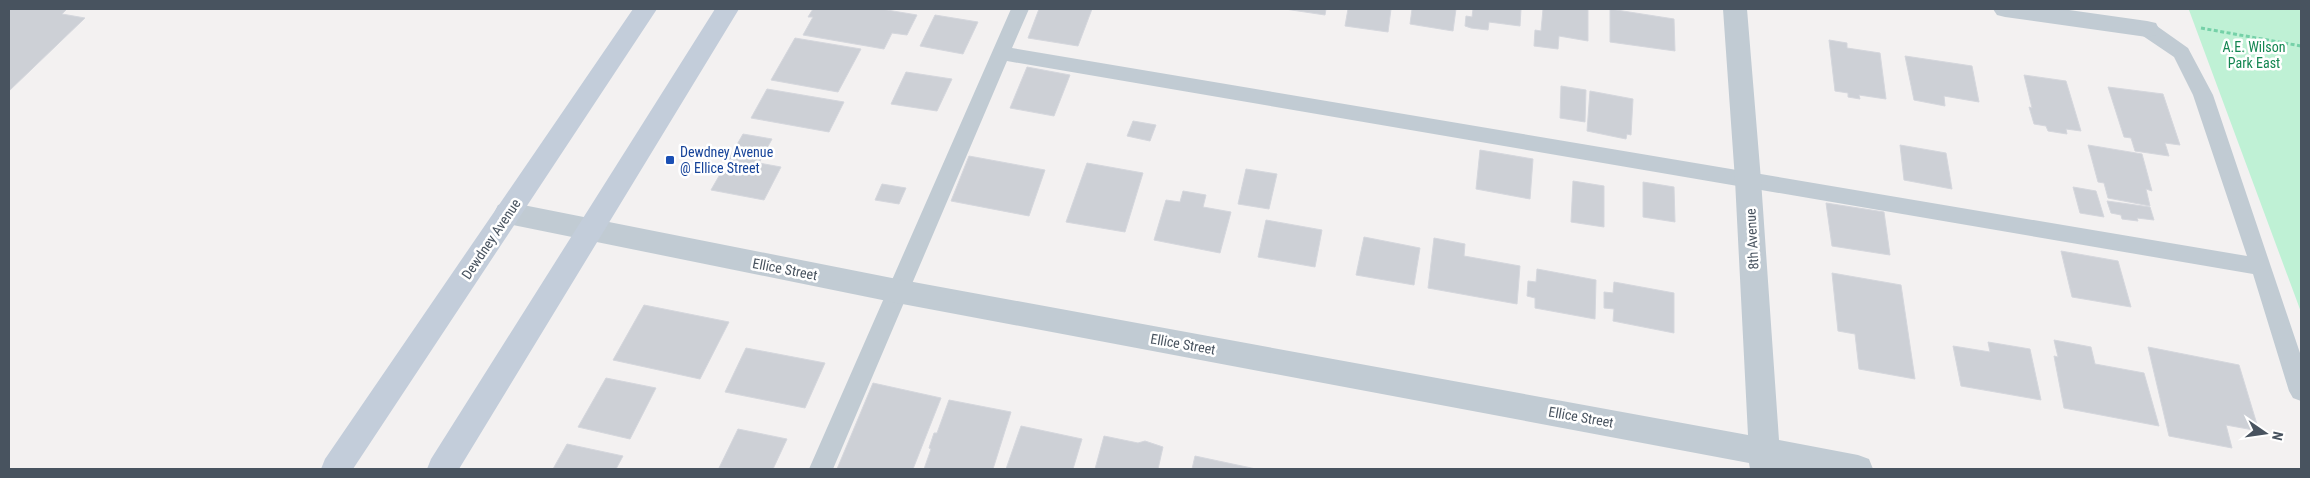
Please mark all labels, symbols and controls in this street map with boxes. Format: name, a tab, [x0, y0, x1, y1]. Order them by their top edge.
park label: A.E. Wilson Park East	[2223, 39, 2285, 71]
place label: Dewdney Avenue @ Ellice Street	[680, 144, 774, 176]
marker: Dewdney Avenue @ Ellice Street	[664, 154, 676, 166]
street label: Dewdney Avenue	[458, 196, 524, 282]
street label: 8th Avenue	[1742, 208, 1762, 270]
street label: Ellice Street	[751, 255, 819, 283]
street label: Ellice Street	[1149, 330, 1217, 358]
street label: Ellice Street	[1547, 403, 1615, 431]
north arrow	[2240, 408, 2290, 458]
text: N	[2269, 430, 2286, 442]

